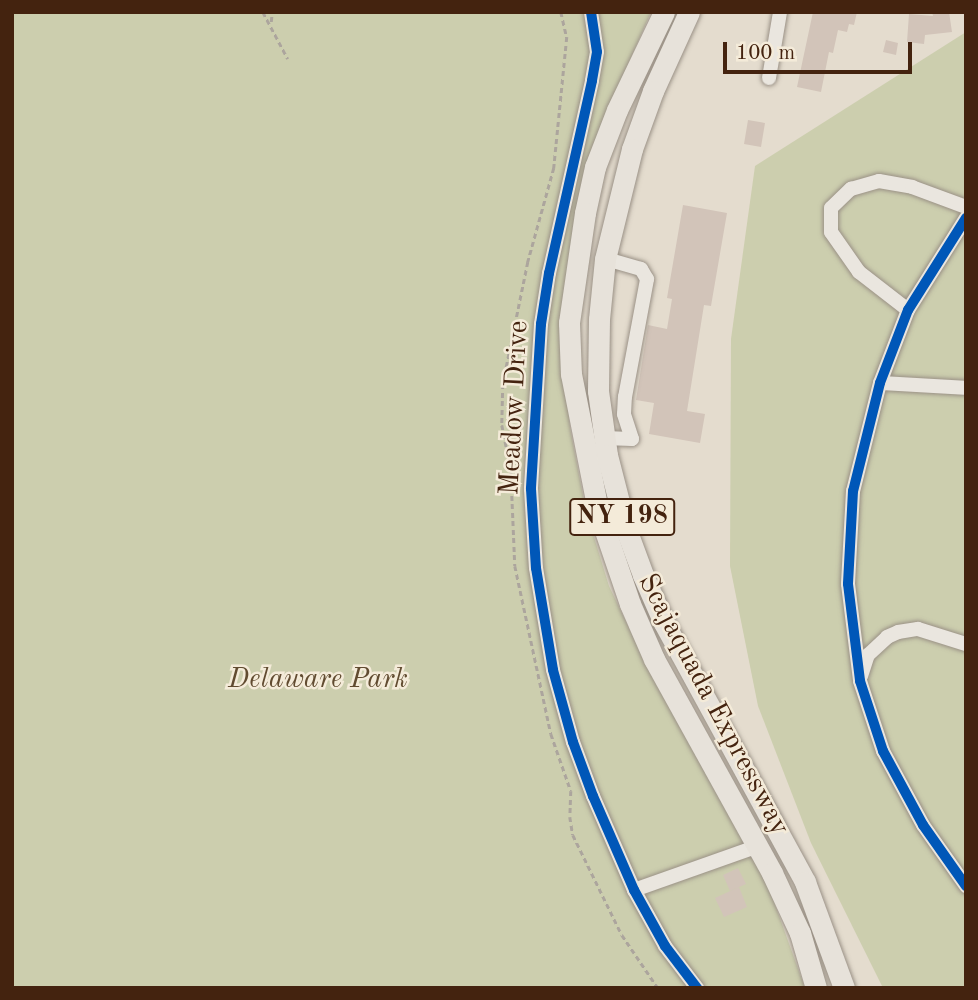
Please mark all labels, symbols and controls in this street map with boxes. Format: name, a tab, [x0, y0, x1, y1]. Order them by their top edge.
scale bar	[726, 28, 915, 72]
text: 100 m	[736, 43, 795, 64]
street label: Meadow Drive	[494, 320, 536, 496]
road number: NY 198	[568, 495, 676, 540]
street label: Scajaquada Expressway	[630, 568, 796, 842]
park label: Delaware Park	[228, 663, 408, 697]

